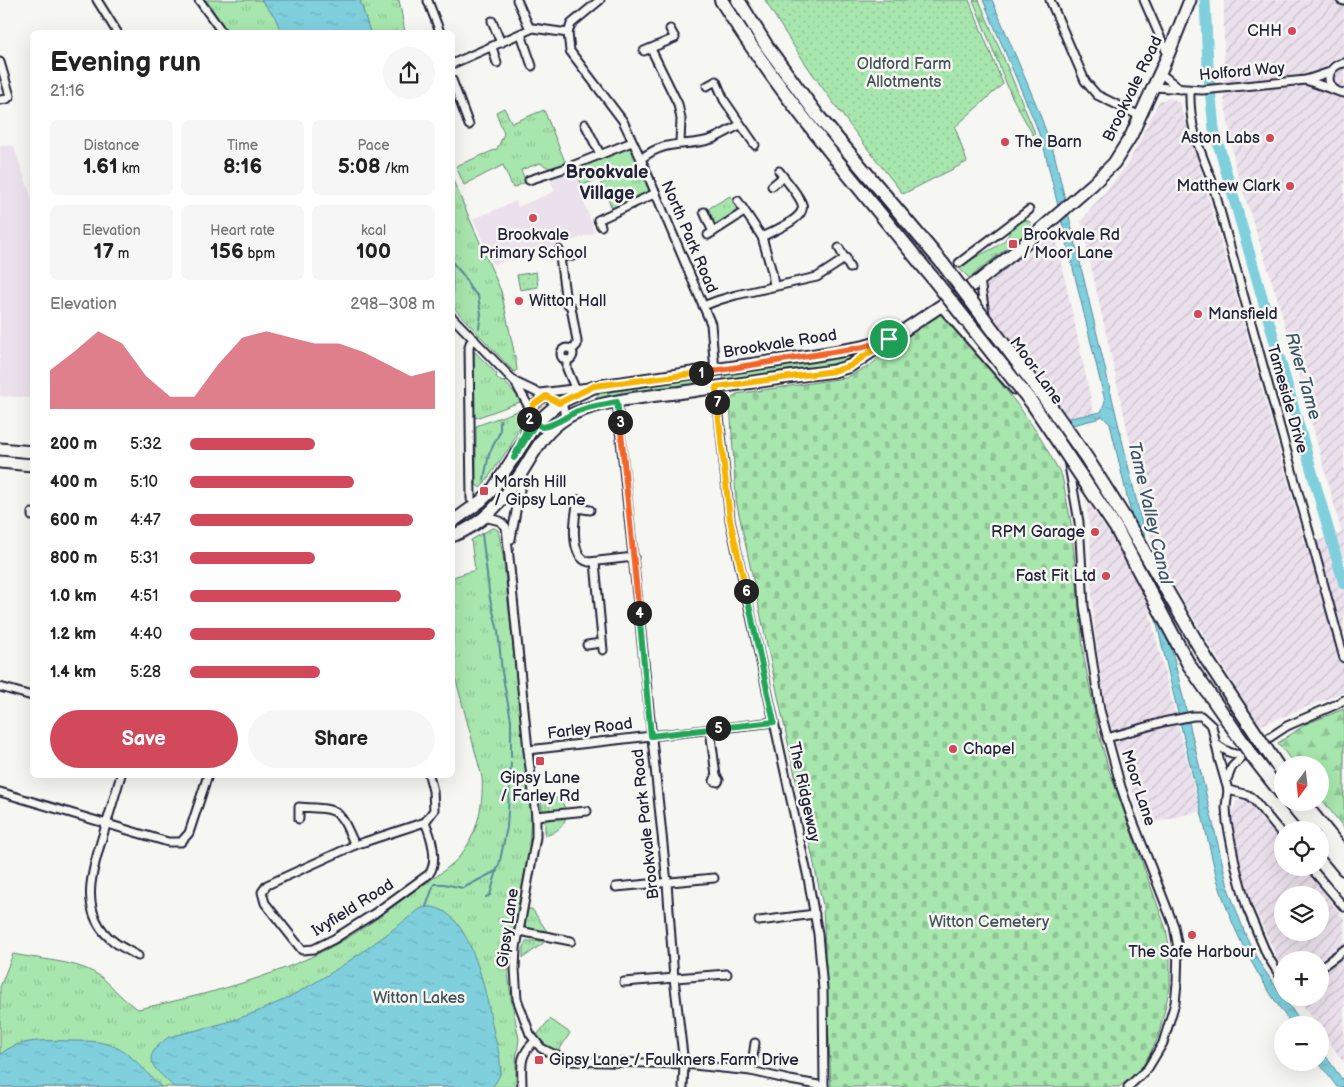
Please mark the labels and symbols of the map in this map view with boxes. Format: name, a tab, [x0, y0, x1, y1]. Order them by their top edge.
place label: CHH	[1247, 22, 1282, 41]
marker: CHH	[1286, 25, 1298, 37]
street label: Brookvale Road	[1099, 33, 1167, 145]
park label: Oldford Farm Allotments	[857, 55, 951, 92]
street label: Holford Way	[1198, 59, 1286, 85]
place label: Aston Labs	[1181, 129, 1260, 148]
marker: Aston Labs	[1264, 132, 1276, 144]
place label: The Barn	[1015, 133, 1082, 152]
marker: The Barn	[999, 136, 1011, 148]
district label: Brookvale Village	[566, 162, 648, 204]
place label: Matthew Clark	[1176, 177, 1280, 196]
street label: North Park Road	[657, 178, 721, 296]
marker: Matthew Clark	[1284, 180, 1296, 192]
marker: Brookvale Primary School	[527, 212, 539, 224]
place label: Brookvale Primary School	[479, 226, 587, 263]
place label: Brookvale Rd / Moor Lane	[1023, 226, 1120, 263]
marker: Brookvale Rd / Moor Lane	[1007, 238, 1019, 250]
place label: Witton Hall	[529, 292, 606, 311]
marker: Witton Hall	[513, 295, 525, 307]
place label: Mansfield	[1208, 305, 1278, 324]
marker: Mansfield	[1192, 308, 1204, 320]
pin	[868, 318, 910, 360]
street label: Brookvale Road	[722, 326, 838, 362]
water label: River Tame	[1281, 330, 1325, 422]
street label: Moor Lane	[1005, 334, 1067, 409]
street label: Tameside Drive	[1262, 343, 1312, 456]
pin: 1	[688, 360, 714, 386]
pin: 7	[704, 390, 730, 414]
pin: 2	[516, 406, 542, 432]
pin: 3	[608, 410, 632, 434]
water label: Tame Valley Canal	[1123, 440, 1177, 587]
place label: Marsh Hill / Gipsy Lane	[494, 473, 586, 510]
marker: Marsh Hill / Gipsy Lane	[478, 485, 490, 497]
place label: RPM Garage	[991, 523, 1086, 542]
marker: RPM Garage	[1089, 526, 1101, 538]
place label: Fast Fit Ltd	[1015, 567, 1096, 586]
marker: Fast Fit Ltd	[1100, 570, 1112, 582]
pin: 6	[734, 578, 758, 604]
pin: 4	[626, 600, 652, 626]
street label: Farley Road	[546, 714, 634, 744]
pin: 5	[706, 716, 730, 740]
street label: The Ridgeway	[784, 740, 824, 845]
place label: Chapel	[963, 740, 1015, 759]
marker: Chapel	[947, 743, 959, 755]
street label: Brookvale Park Road	[629, 748, 663, 900]
street label: Moor Lane	[1117, 748, 1159, 829]
marker: Gipsy Lane / Farley Rd	[534, 755, 546, 767]
north arrow	[1274, 756, 1329, 811]
place label: Gipsy Lane / Farley Rd	[500, 769, 580, 806]
street label: Ivyfield Road	[308, 875, 398, 941]
street label: Gipsy Lane	[493, 887, 523, 969]
park label: Witton Cemetery	[929, 913, 1050, 932]
marker: The Safe Harbour	[1186, 929, 1198, 941]
place label: The Safe Harbour	[1128, 943, 1256, 962]
park label: Witton Lakes	[373, 989, 465, 1008]
place label: Gipsy Lane / Faulkners Farm Drive	[549, 1051, 799, 1070]
marker: Gipsy Lane / Faulkners Farm Drive	[533, 1054, 545, 1066]

